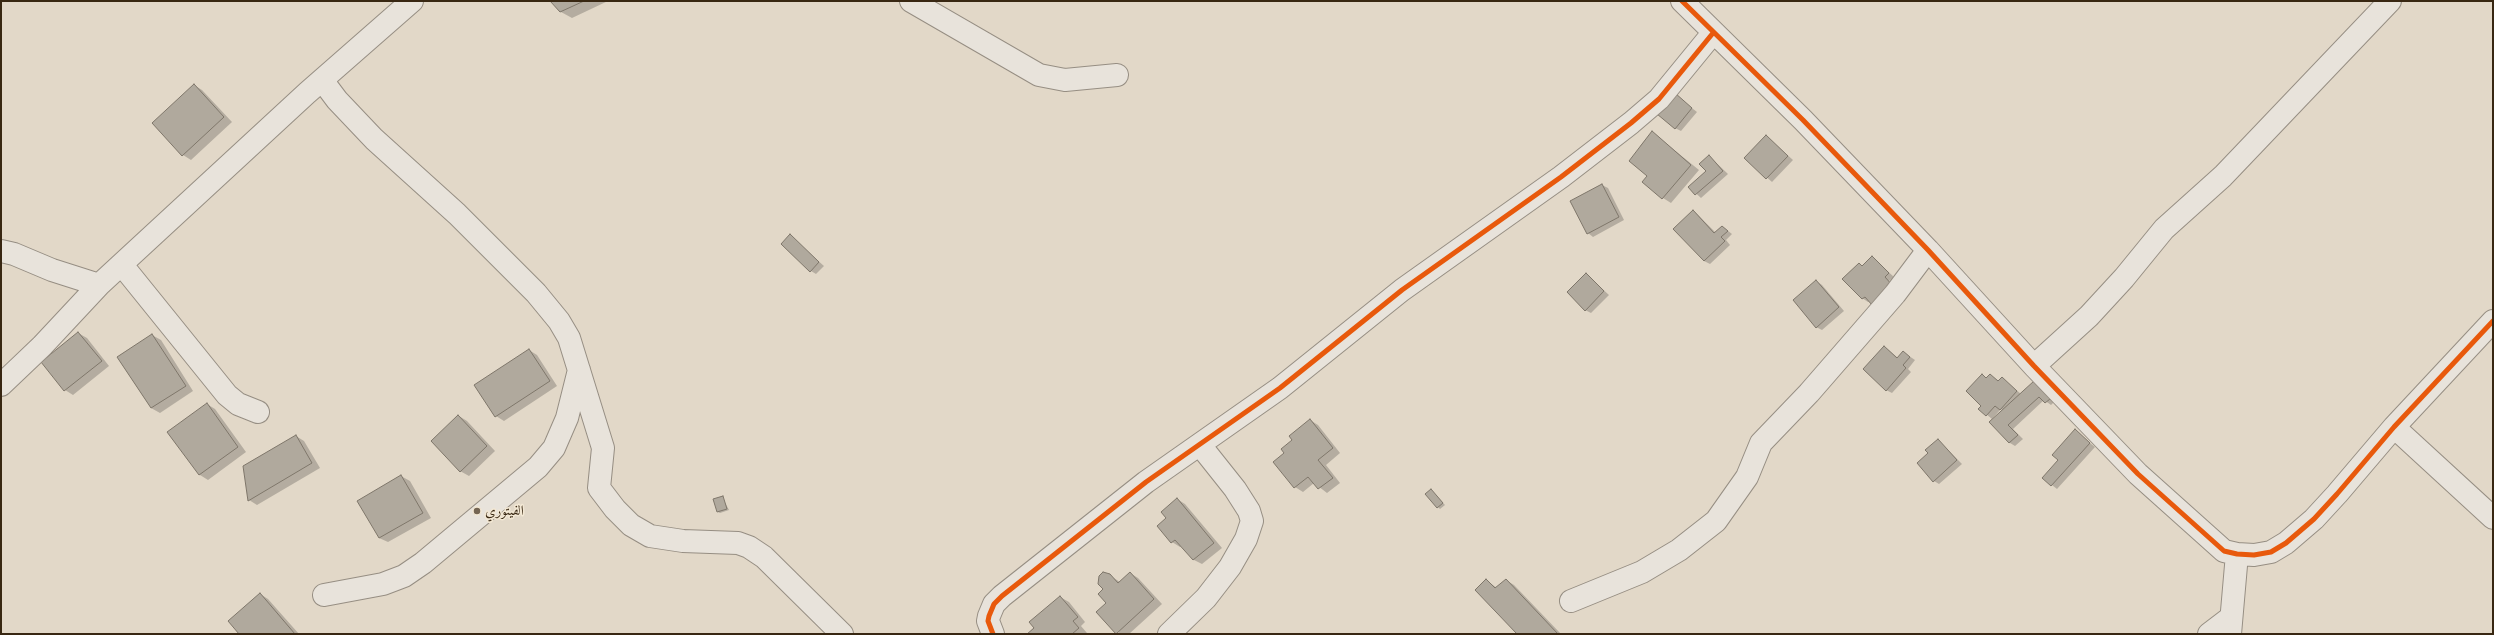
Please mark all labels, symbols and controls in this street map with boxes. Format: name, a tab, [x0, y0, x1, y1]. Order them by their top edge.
place label: الفيتوري	[485, 503, 524, 519]
marker: الفيتوري	[472, 506, 482, 516]

